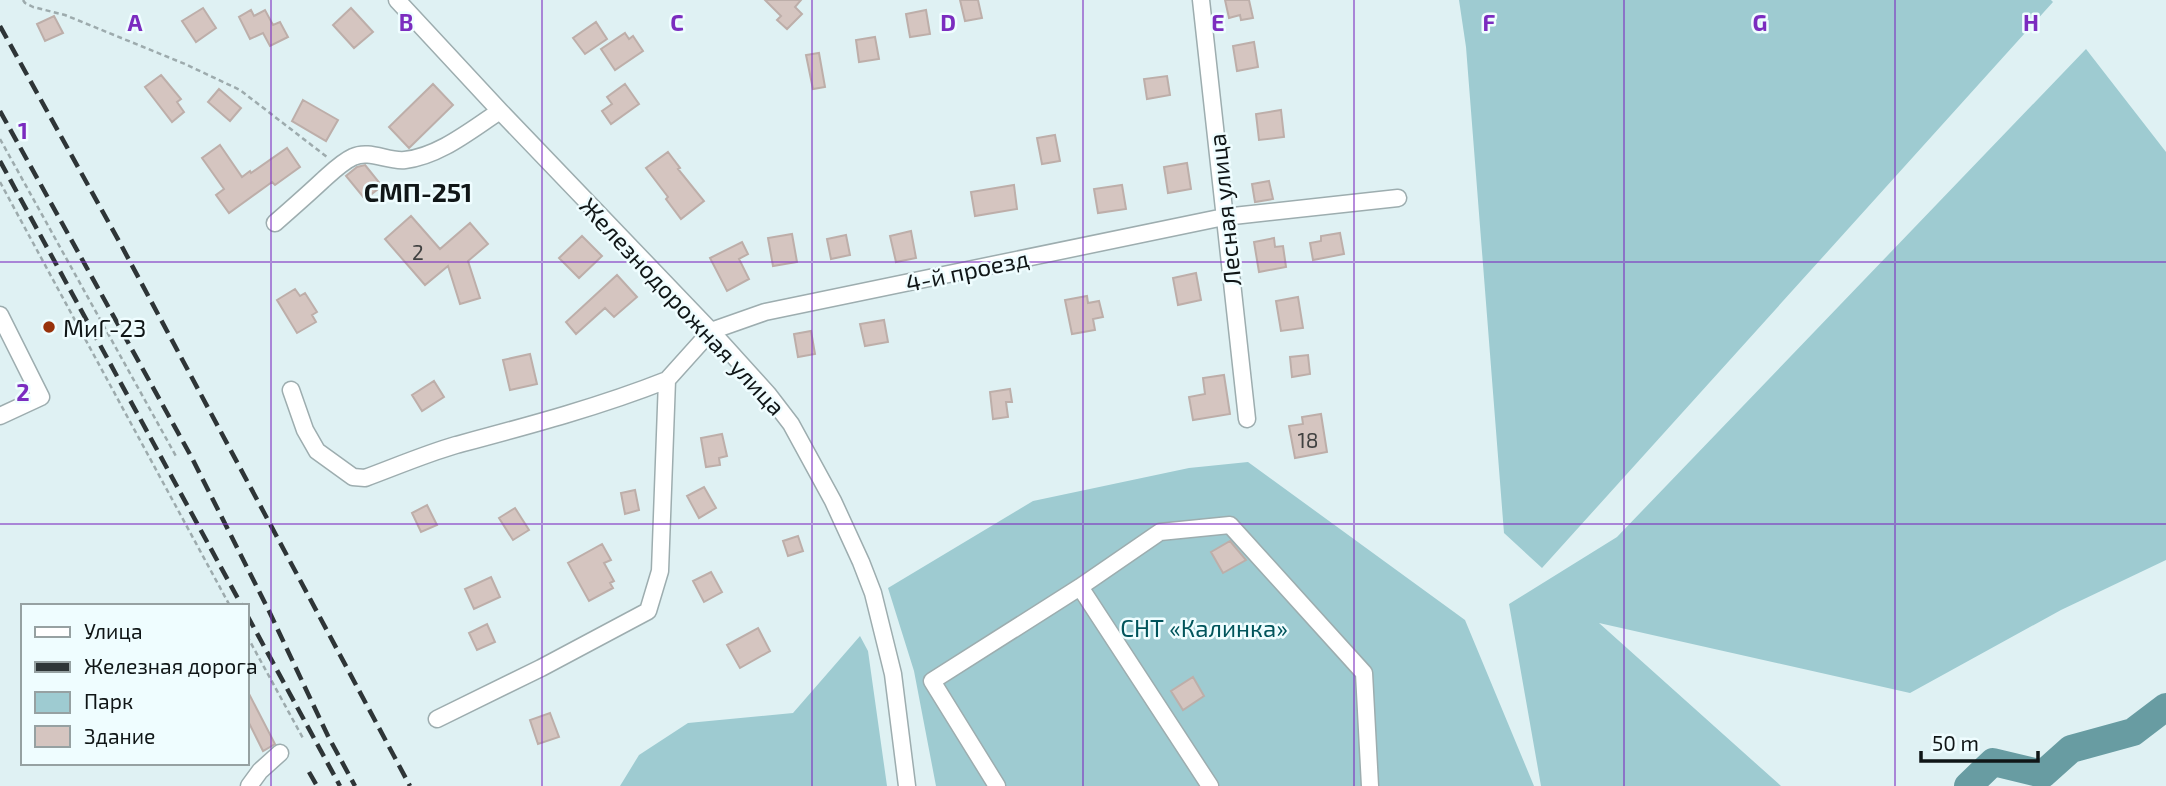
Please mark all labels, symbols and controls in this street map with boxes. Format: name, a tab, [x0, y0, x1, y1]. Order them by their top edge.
text: A	[127, 8, 143, 36]
text: B	[399, 8, 413, 36]
text: C	[670, 8, 684, 36]
text: D	[940, 8, 956, 36]
text: E	[1211, 8, 1225, 36]
text: F	[1483, 8, 1496, 36]
text: G	[1753, 8, 1767, 36]
text: H	[2023, 8, 2039, 36]
text: 1	[18, 116, 28, 144]
street label: Лесная улица	[1202, 132, 1247, 288]
district label: СМП-251	[364, 176, 472, 207]
street label: Железнодорожная улица	[574, 191, 792, 422]
house number: 2	[412, 239, 424, 264]
street label: 4-й проезд	[903, 243, 1031, 297]
place label: МиГ-23	[63, 313, 146, 342]
marker: МиГ-23	[41, 319, 57, 335]
text: 2	[16, 378, 30, 406]
house number: 18	[1297, 427, 1319, 452]
legend	[21, 604, 248, 765]
park label: СНТ «Калинка»	[1120, 613, 1288, 642]
text: Улица	[84, 618, 143, 643]
text: Железная дорога	[84, 653, 257, 678]
text: Парк	[84, 688, 133, 713]
scale bar	[1921, 720, 2038, 764]
text: Здание	[84, 723, 155, 748]
text: 50 m	[1932, 730, 1979, 755]

